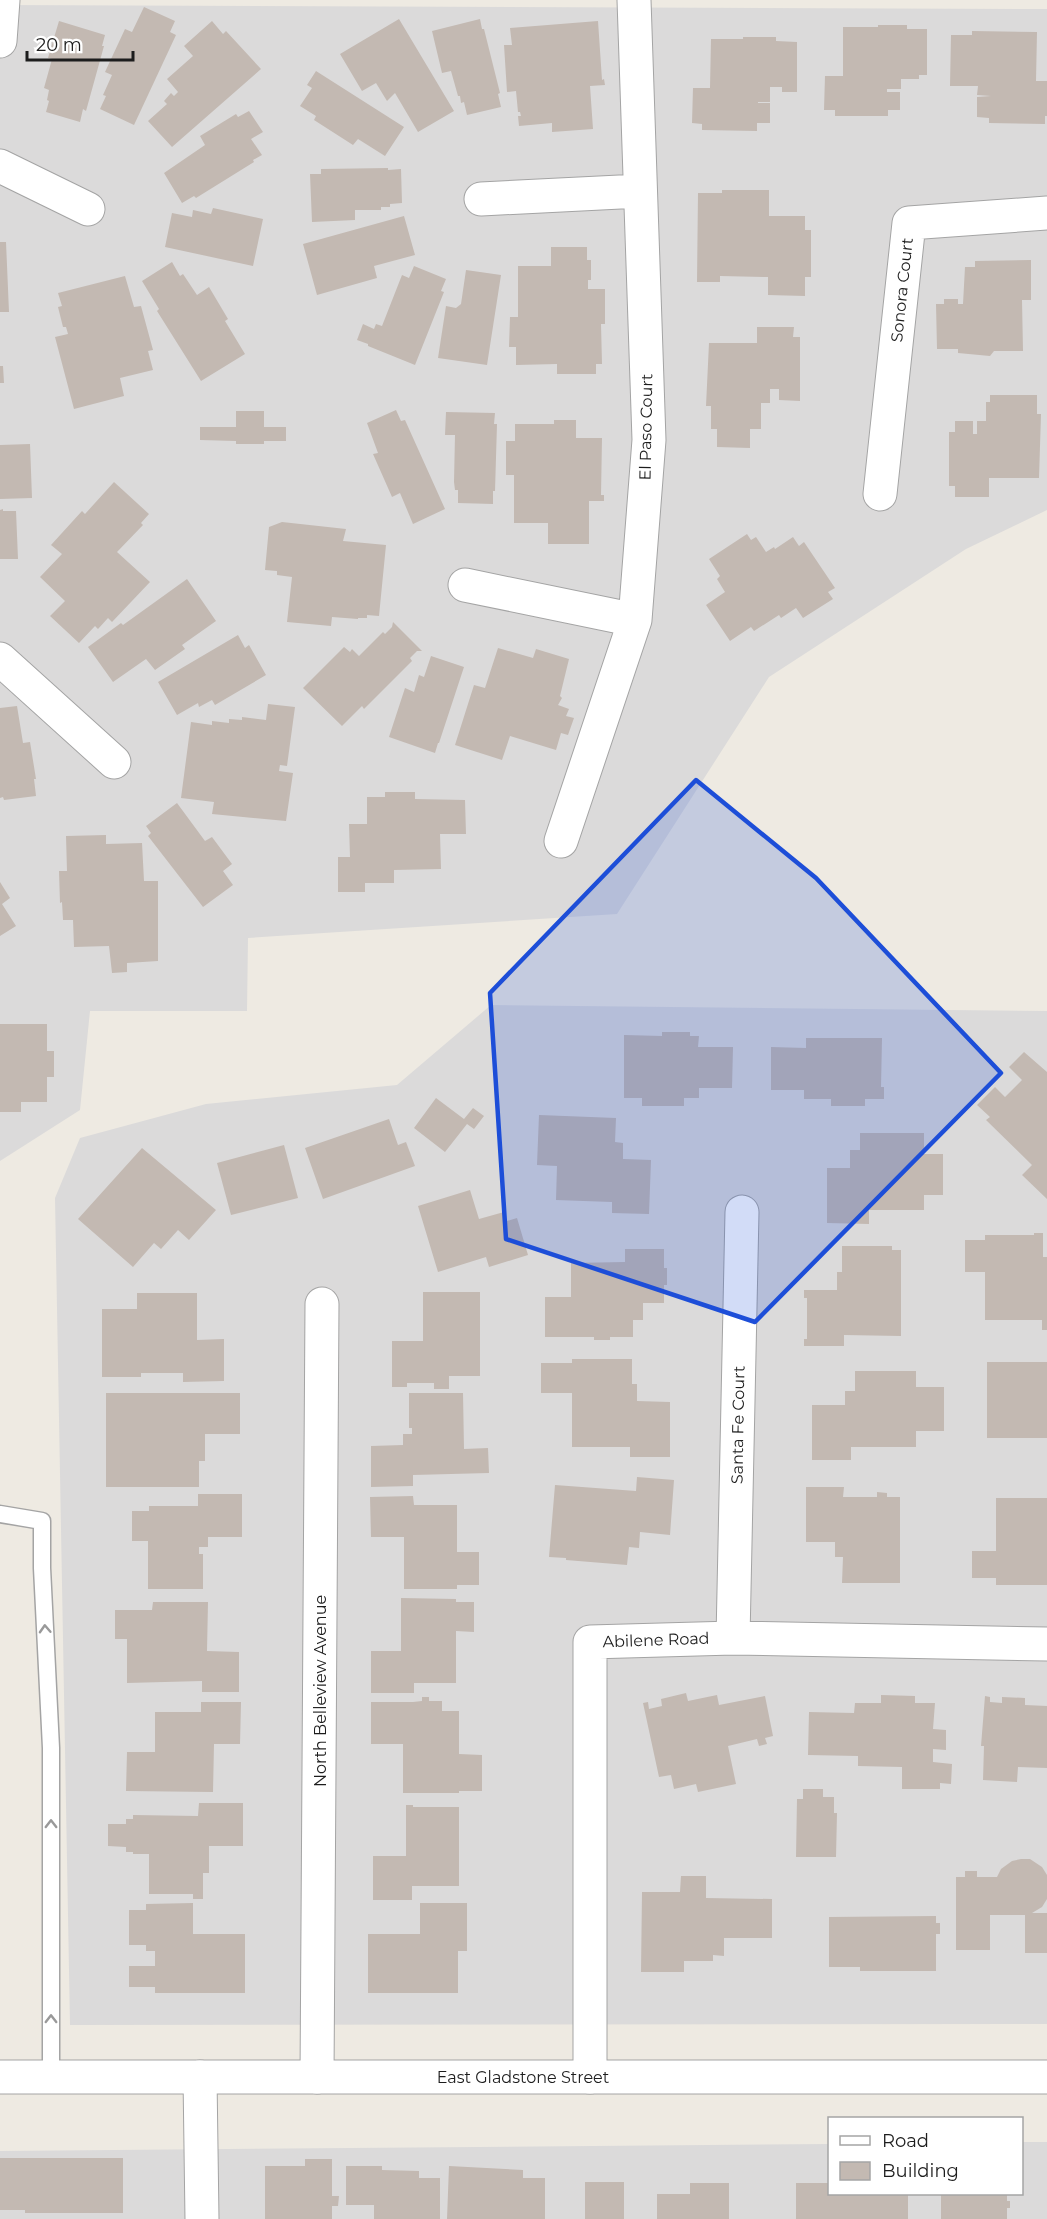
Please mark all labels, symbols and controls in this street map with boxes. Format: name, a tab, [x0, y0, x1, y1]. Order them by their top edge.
scale bar	[27, 24, 134, 62]
text: 20 m	[36, 34, 82, 56]
street label: Sonora Court	[887, 236, 917, 343]
street label: El Paso Court	[636, 373, 656, 481]
street label: Santa Fe Court	[727, 1365, 749, 1484]
street label: North Belleview Avenue	[311, 1595, 330, 1787]
one-way arrow	[38, 1624, 51, 1633]
street label: Abilene Road	[602, 1629, 710, 1651]
one-way arrow	[45, 1819, 57, 1828]
one-way arrow	[45, 2014, 57, 2023]
street label: East Gladstone Street	[437, 2068, 610, 2087]
legend	[828, 2117, 1023, 2195]
text: Road	[882, 2130, 929, 2152]
text: Building	[882, 2160, 959, 2182]

